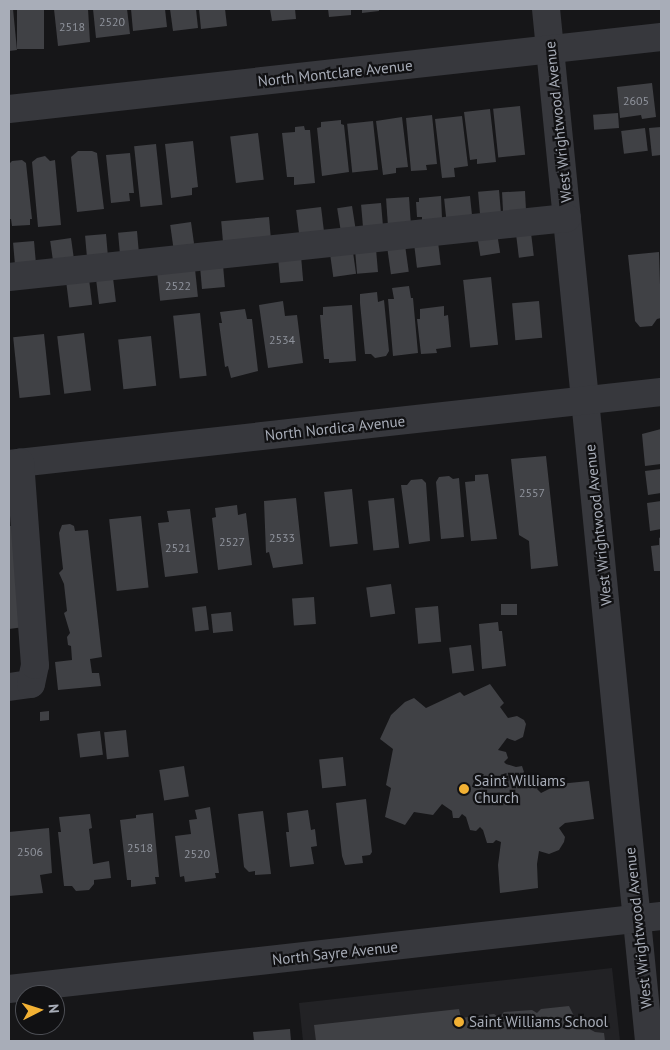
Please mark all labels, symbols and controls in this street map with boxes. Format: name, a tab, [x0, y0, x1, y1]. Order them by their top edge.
house number: 2520	[99, 15, 125, 29]
house number: 2518	[59, 20, 85, 34]
street label: West Wrightwood Avenue	[541, 40, 575, 204]
street label: North Montclare Avenue	[256, 56, 414, 90]
house number: 2605	[623, 94, 649, 108]
house number: 2522	[165, 279, 191, 293]
house number: 2534	[269, 333, 295, 347]
street label: North Nordica Avenue	[264, 412, 406, 444]
street label: West Wrightwood Avenue	[581, 443, 615, 607]
house number: 2557	[519, 486, 545, 500]
house number: 2533	[269, 531, 295, 545]
house number: 2527	[219, 535, 245, 549]
house number: 2521	[165, 541, 191, 555]
place label: Saint Williams Church	[474, 771, 566, 806]
marker: Saint Williams Church	[458, 783, 470, 795]
house number: 2518	[127, 841, 153, 855]
house number: 2506	[17, 845, 43, 859]
street label: West Wrightwood Avenue	[621, 846, 655, 1010]
house number: 2520	[184, 847, 210, 861]
street label: North Sayre Avenue	[271, 937, 399, 969]
north arrow	[15, 985, 65, 1035]
text: N	[45, 1003, 63, 1014]
place label: Saint Williams School	[469, 1013, 608, 1031]
marker: Saint Williams School	[453, 1016, 465, 1028]

